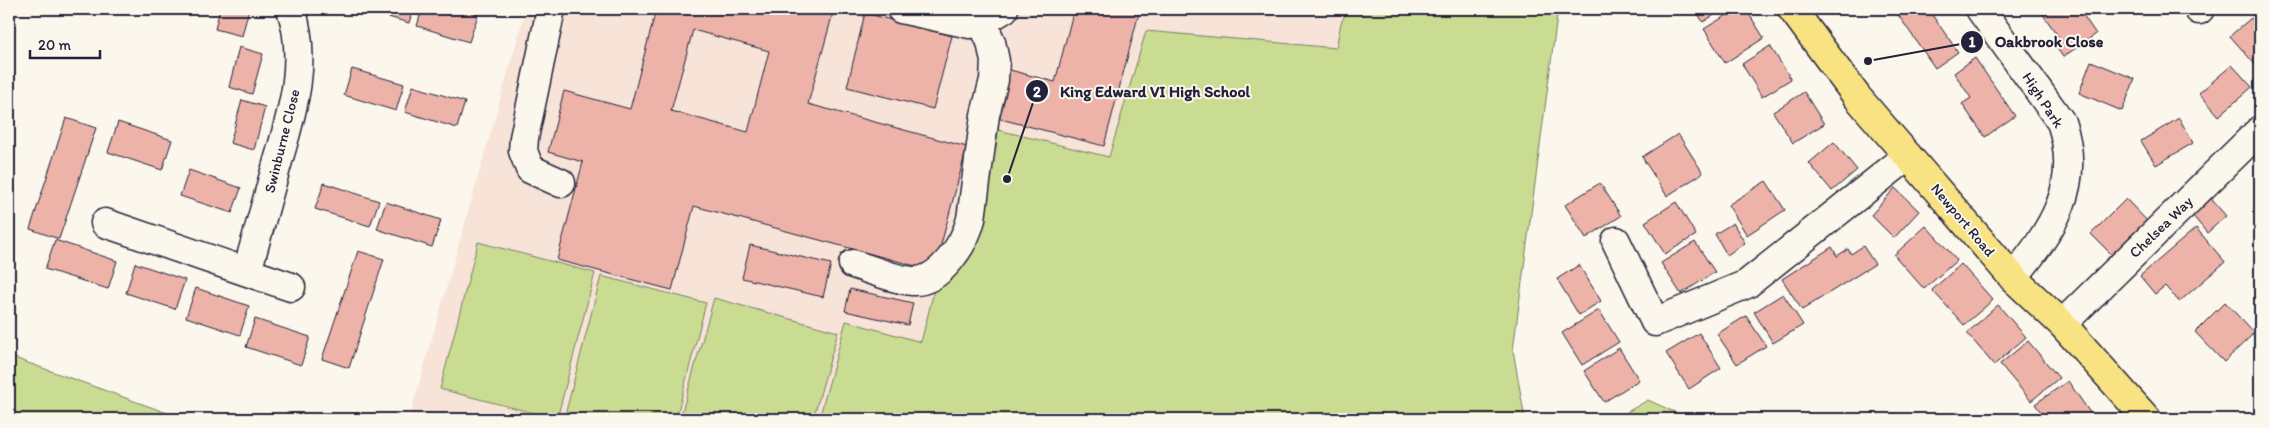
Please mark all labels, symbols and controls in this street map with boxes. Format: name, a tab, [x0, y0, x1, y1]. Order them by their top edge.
callout: Oakbrook Close	[1960, 26, 2113, 57]
scale bar	[30, 28, 100, 60]
text: Oakbrook Close	[1995, 32, 2104, 51]
text: 1	[1969, 33, 1976, 51]
text: 20 m	[38, 36, 72, 54]
street label: High Park	[2018, 69, 2068, 131]
callout: King Edward VI High School	[1025, 76, 1260, 107]
text: King Edward VI High School	[1060, 82, 1251, 102]
text: 2	[1033, 83, 1041, 101]
street label: Swinburne Close	[260, 87, 304, 195]
street label: Newport Road	[1927, 180, 1999, 260]
street label: Chelsea Way	[2126, 192, 2196, 262]

